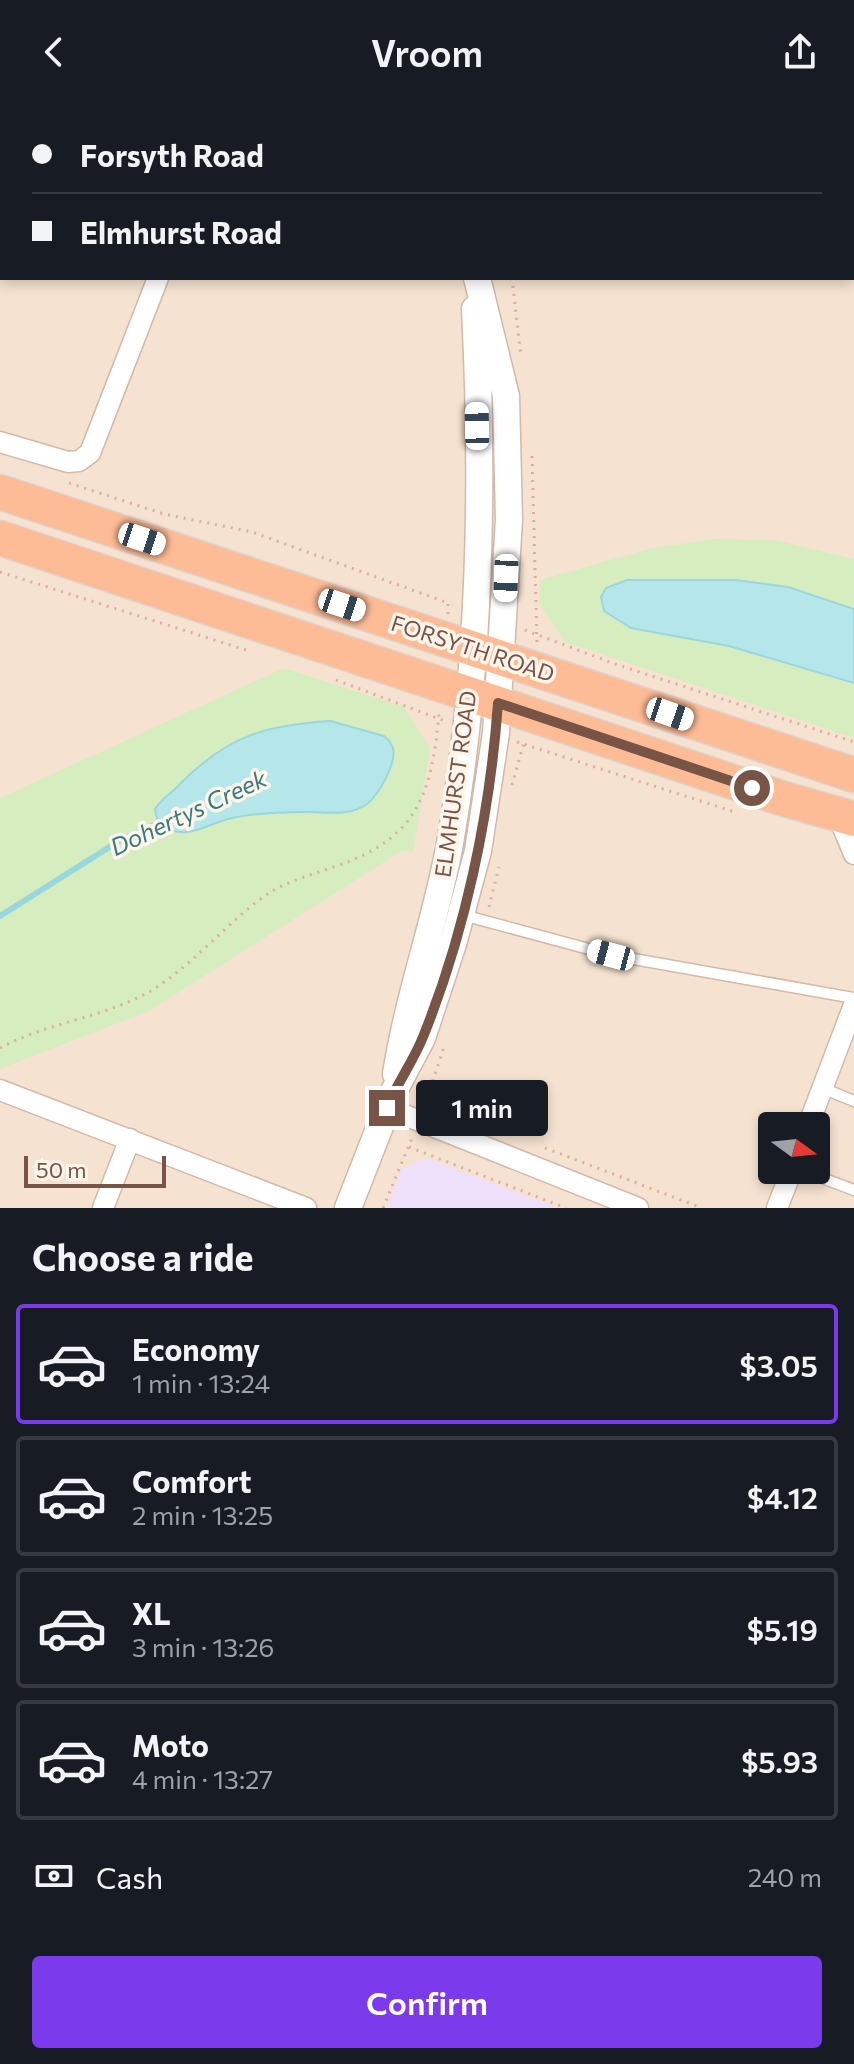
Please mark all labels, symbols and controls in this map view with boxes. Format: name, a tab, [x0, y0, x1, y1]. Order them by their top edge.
icon: back	[32, 30, 76, 74]
text: Vroom	[371, 30, 483, 74]
icon: share	[778, 30, 822, 74]
text: Forsyth Road	[80, 136, 264, 173]
text: Elmhurst Road	[80, 213, 282, 250]
car	[465, 402, 489, 450]
car	[115, 520, 169, 558]
car	[493, 554, 519, 602]
car	[315, 586, 369, 624]
street label: FORSYTH ROAD	[388, 609, 558, 687]
street label: ELMHURST ROAD	[429, 689, 481, 879]
car	[643, 695, 697, 733]
water label: Dohertys Creek	[105, 763, 272, 861]
route start	[734, 770, 770, 806]
car	[585, 937, 637, 973]
callout: 1 min	[415, 1080, 547, 1136]
route end	[369, 1090, 405, 1126]
text: 1 min	[451, 1092, 513, 1123]
north arrow	[758, 1112, 830, 1184]
map controls	[758, 1112, 830, 1184]
scale bar	[24, 1152, 166, 1188]
text: 50 m	[36, 1156, 86, 1183]
text: Choose a ride	[32, 1234, 253, 1278]
icon: car	[36, 1328, 108, 1400]
text: Economy	[132, 1330, 260, 1367]
text: $3.05	[740, 1346, 818, 1383]
text: 1 min · 13:24	[132, 1367, 270, 1398]
icon: car	[36, 1460, 108, 1532]
text: Comfort	[132, 1462, 251, 1499]
text: $4.12	[747, 1478, 818, 1515]
text: 2 min · 13:25	[132, 1499, 273, 1530]
icon: car	[36, 1592, 108, 1664]
text: XL	[132, 1594, 171, 1631]
text: $5.19	[747, 1610, 818, 1647]
text: 3 min · 13:26	[132, 1631, 274, 1662]
icon: car	[36, 1724, 108, 1796]
text: Moto	[132, 1726, 209, 1763]
text: $5.93	[741, 1742, 818, 1779]
text: 4 min · 13:27	[132, 1763, 273, 1794]
icon: cash	[32, 1854, 76, 1898]
text: Cash	[96, 1858, 163, 1895]
text: 240 m	[748, 1861, 822, 1892]
button: Confirm	[32, 1956, 822, 2048]

